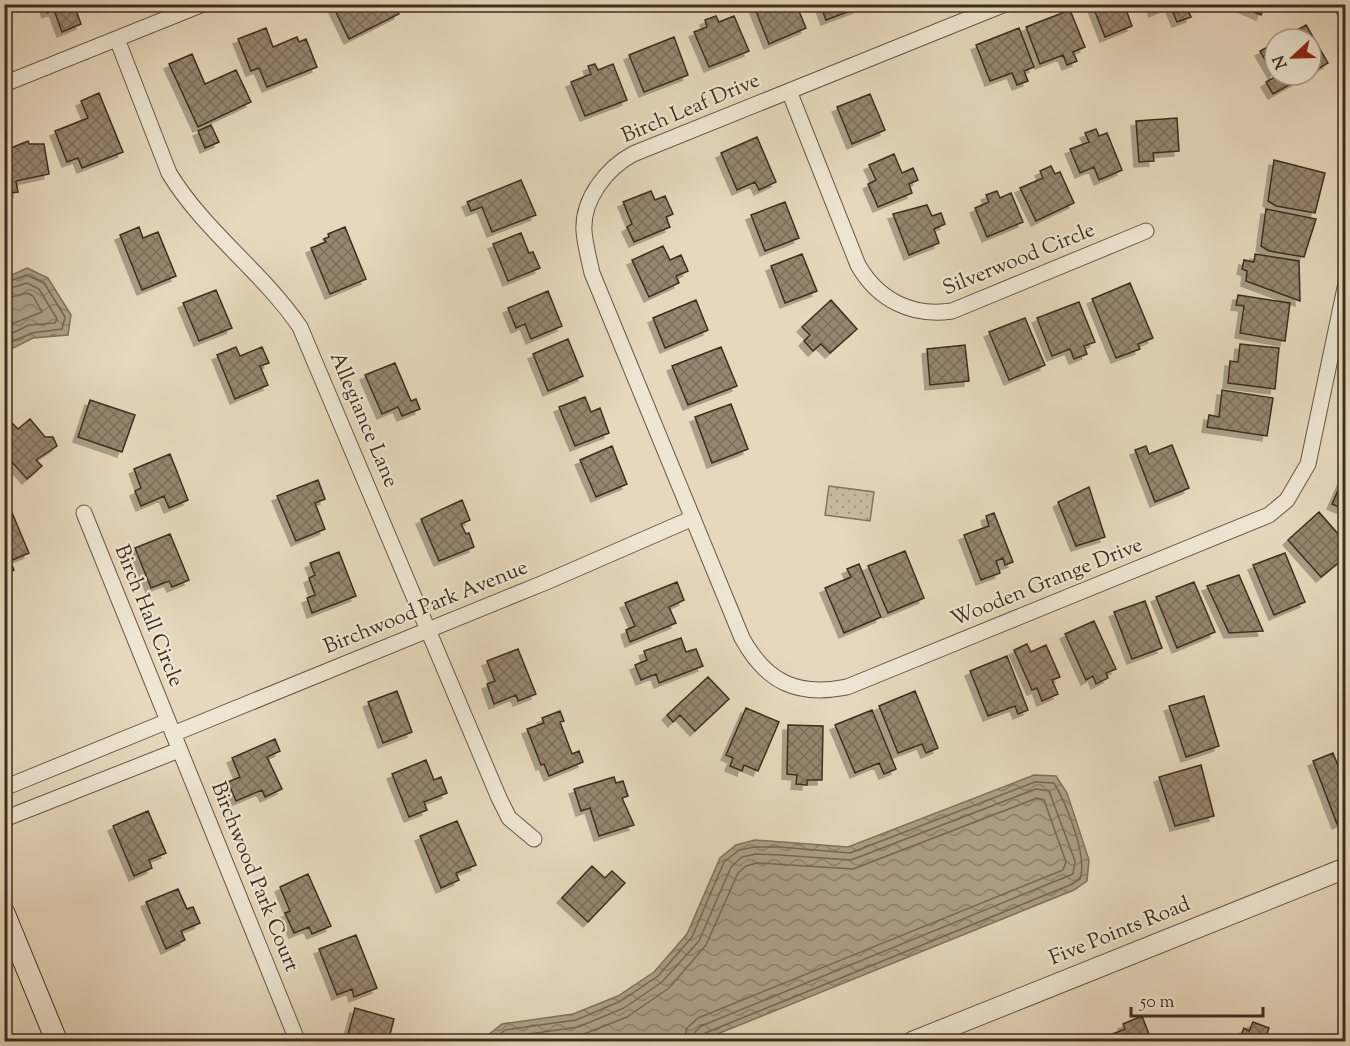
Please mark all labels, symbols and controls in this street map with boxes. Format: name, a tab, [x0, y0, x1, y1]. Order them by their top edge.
north arrow	[1263, 27, 1323, 87]
text: N	[1268, 51, 1294, 72]
street label: Birch Leaf Drive	[617, 66, 765, 152]
street label: Silverwood Circle	[938, 216, 1100, 304]
street label: Allegiance Lane	[321, 348, 405, 492]
street label: Wooden Grange Drive	[947, 531, 1147, 635]
street label: Birch Hall Circle	[106, 540, 190, 692]
street label: Birchwood Park Avenue	[319, 553, 533, 663]
street label: Birchwood Park Court	[202, 778, 306, 976]
street label: Five Points Road	[1045, 890, 1195, 974]
scale bar	[1131, 980, 1263, 1018]
text: 50 m	[1139, 990, 1175, 1016]

